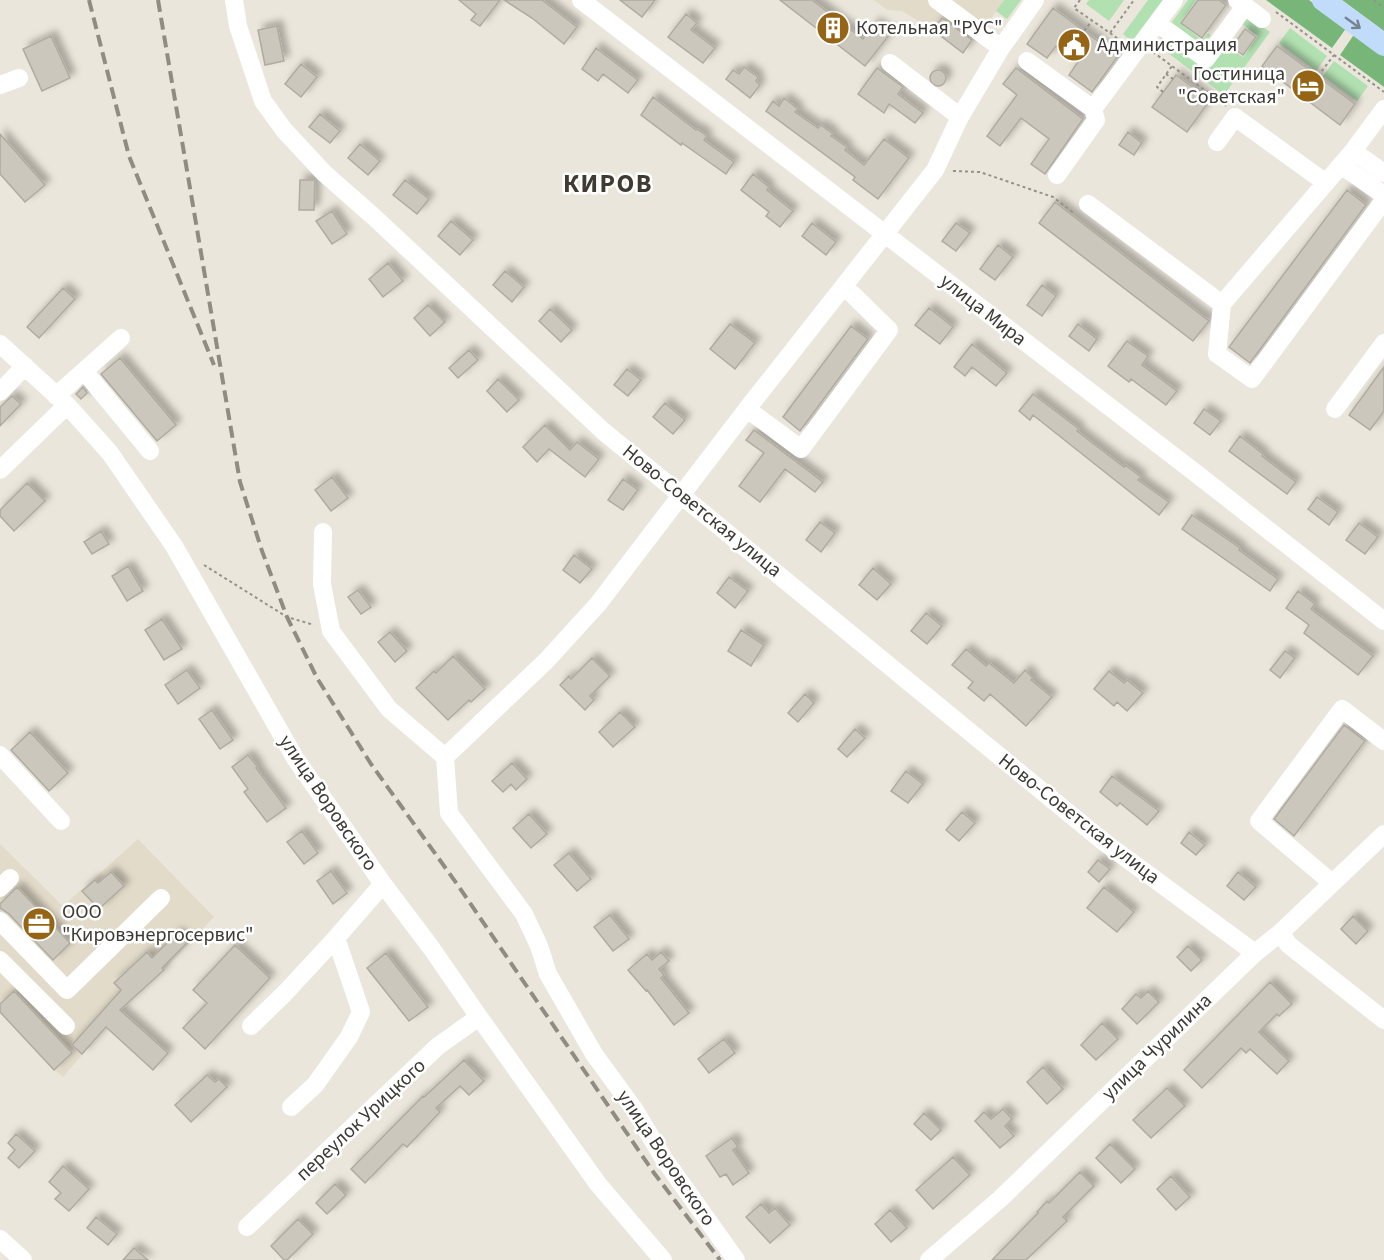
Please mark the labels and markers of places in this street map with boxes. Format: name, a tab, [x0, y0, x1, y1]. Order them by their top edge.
building icon: Котельная "РУС"	[815, 10, 851, 46]
place label: Котельная "РУС"	[856, 14, 1003, 42]
public building icon: Администрация	[1056, 27, 1092, 63]
place label: Администрация	[1097, 31, 1237, 59]
place label: Гостиница "Советская"	[1178, 60, 1285, 111]
hotel icon: Гостиница "Советская"	[1290, 68, 1326, 104]
place label: ООО "Кировэнергосервис"	[62, 898, 254, 949]
office icon: ООО "Кировэнергосервис"	[21, 906, 57, 942]

